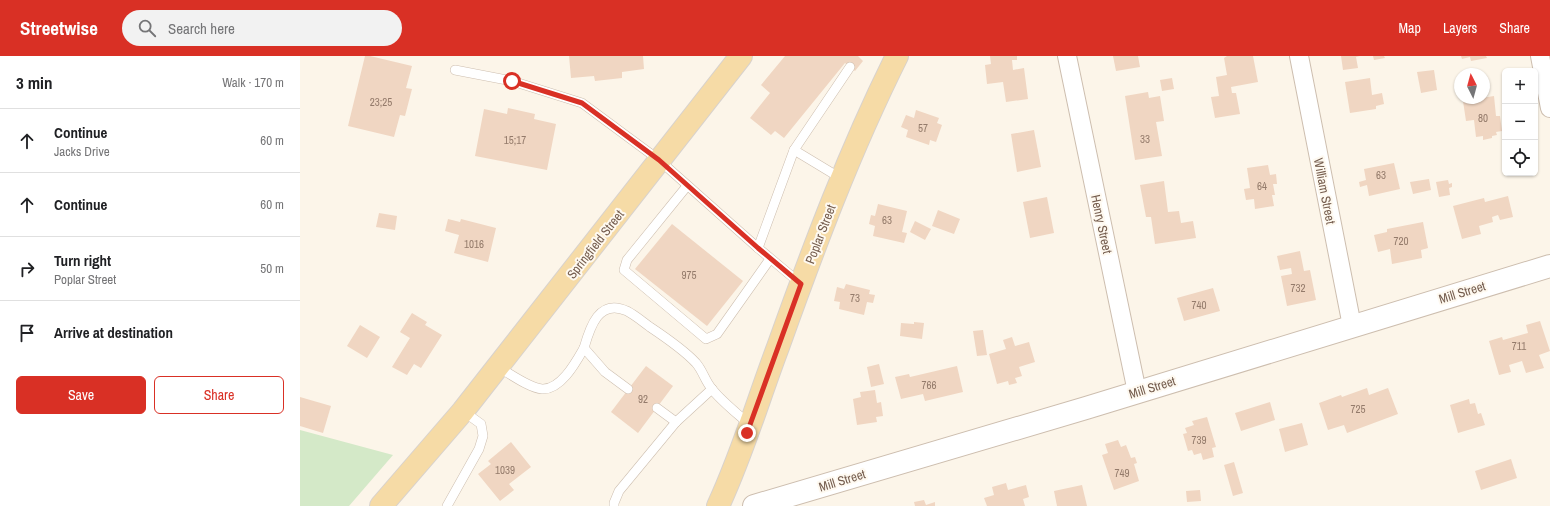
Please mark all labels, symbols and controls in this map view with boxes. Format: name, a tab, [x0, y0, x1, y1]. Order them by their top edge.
search box	[122, 10, 402, 46]
text: Streetwise	[20, 15, 98, 41]
icon: search	[136, 17, 158, 39]
text: Search here	[168, 18, 235, 39]
text: Map	[1399, 19, 1421, 37]
text: Layers	[1443, 19, 1477, 37]
text: Share	[1499, 19, 1530, 37]
north arrow	[1454, 68, 1490, 104]
map controls	[1502, 68, 1538, 176]
button: +	[1502, 68, 1538, 104]
text: 3 min	[16, 71, 52, 94]
route start	[503, 72, 521, 90]
text: Walk · 170 m	[222, 74, 284, 91]
house number: 23;25	[370, 95, 392, 109]
button: −	[1502, 104, 1538, 140]
house number: 80	[1478, 111, 1488, 125]
house number: 57	[918, 121, 928, 135]
text: Continue	[54, 122, 107, 143]
icon: ahead	[16, 130, 38, 152]
text: 60 m	[260, 132, 284, 149]
house number: 33	[1140, 132, 1150, 146]
house number: 15;17	[504, 133, 526, 147]
button: locate	[1502, 140, 1538, 176]
text: Jacks Drive	[54, 143, 110, 160]
street label: William Street	[1310, 157, 1339, 226]
house number: 63	[1376, 168, 1386, 182]
house number: 64	[1257, 179, 1267, 193]
street label: Henry Street	[1087, 193, 1116, 255]
icon: ahead	[16, 194, 38, 216]
text: Continue	[54, 194, 107, 215]
text: 60 m	[260, 196, 284, 213]
street label: Poplar Street	[801, 202, 840, 266]
street label: Springfield Street	[563, 206, 628, 282]
house number: 63	[882, 213, 892, 227]
house number: 720	[1393, 234, 1409, 248]
house number: 1016	[464, 237, 484, 251]
text: Turn right	[54, 250, 111, 271]
icon: right	[16, 258, 38, 280]
text: 50 m	[260, 260, 284, 277]
house number: 975	[681, 268, 697, 282]
text: Poplar Street	[54, 271, 116, 288]
street label: Mill Street	[1437, 277, 1488, 308]
house number: 732	[1290, 281, 1306, 295]
house number: 73	[850, 291, 860, 305]
house number: 740	[1191, 298, 1207, 312]
icon: arrive	[16, 322, 38, 344]
text: Arrive at destination	[54, 322, 173, 343]
house number: 711	[1512, 339, 1526, 353]
street label: Mill Street	[1127, 372, 1178, 403]
button: Save	[16, 376, 146, 414]
button: Share	[154, 376, 284, 414]
house number: 766	[921, 378, 937, 392]
house number: 92	[638, 392, 648, 406]
house number: 725	[1350, 402, 1366, 416]
route end	[738, 424, 756, 442]
house number: 739	[1191, 433, 1207, 447]
house number: 1039	[495, 463, 515, 477]
street label: Mill Street	[817, 465, 868, 496]
house number: 749	[1114, 466, 1130, 480]

